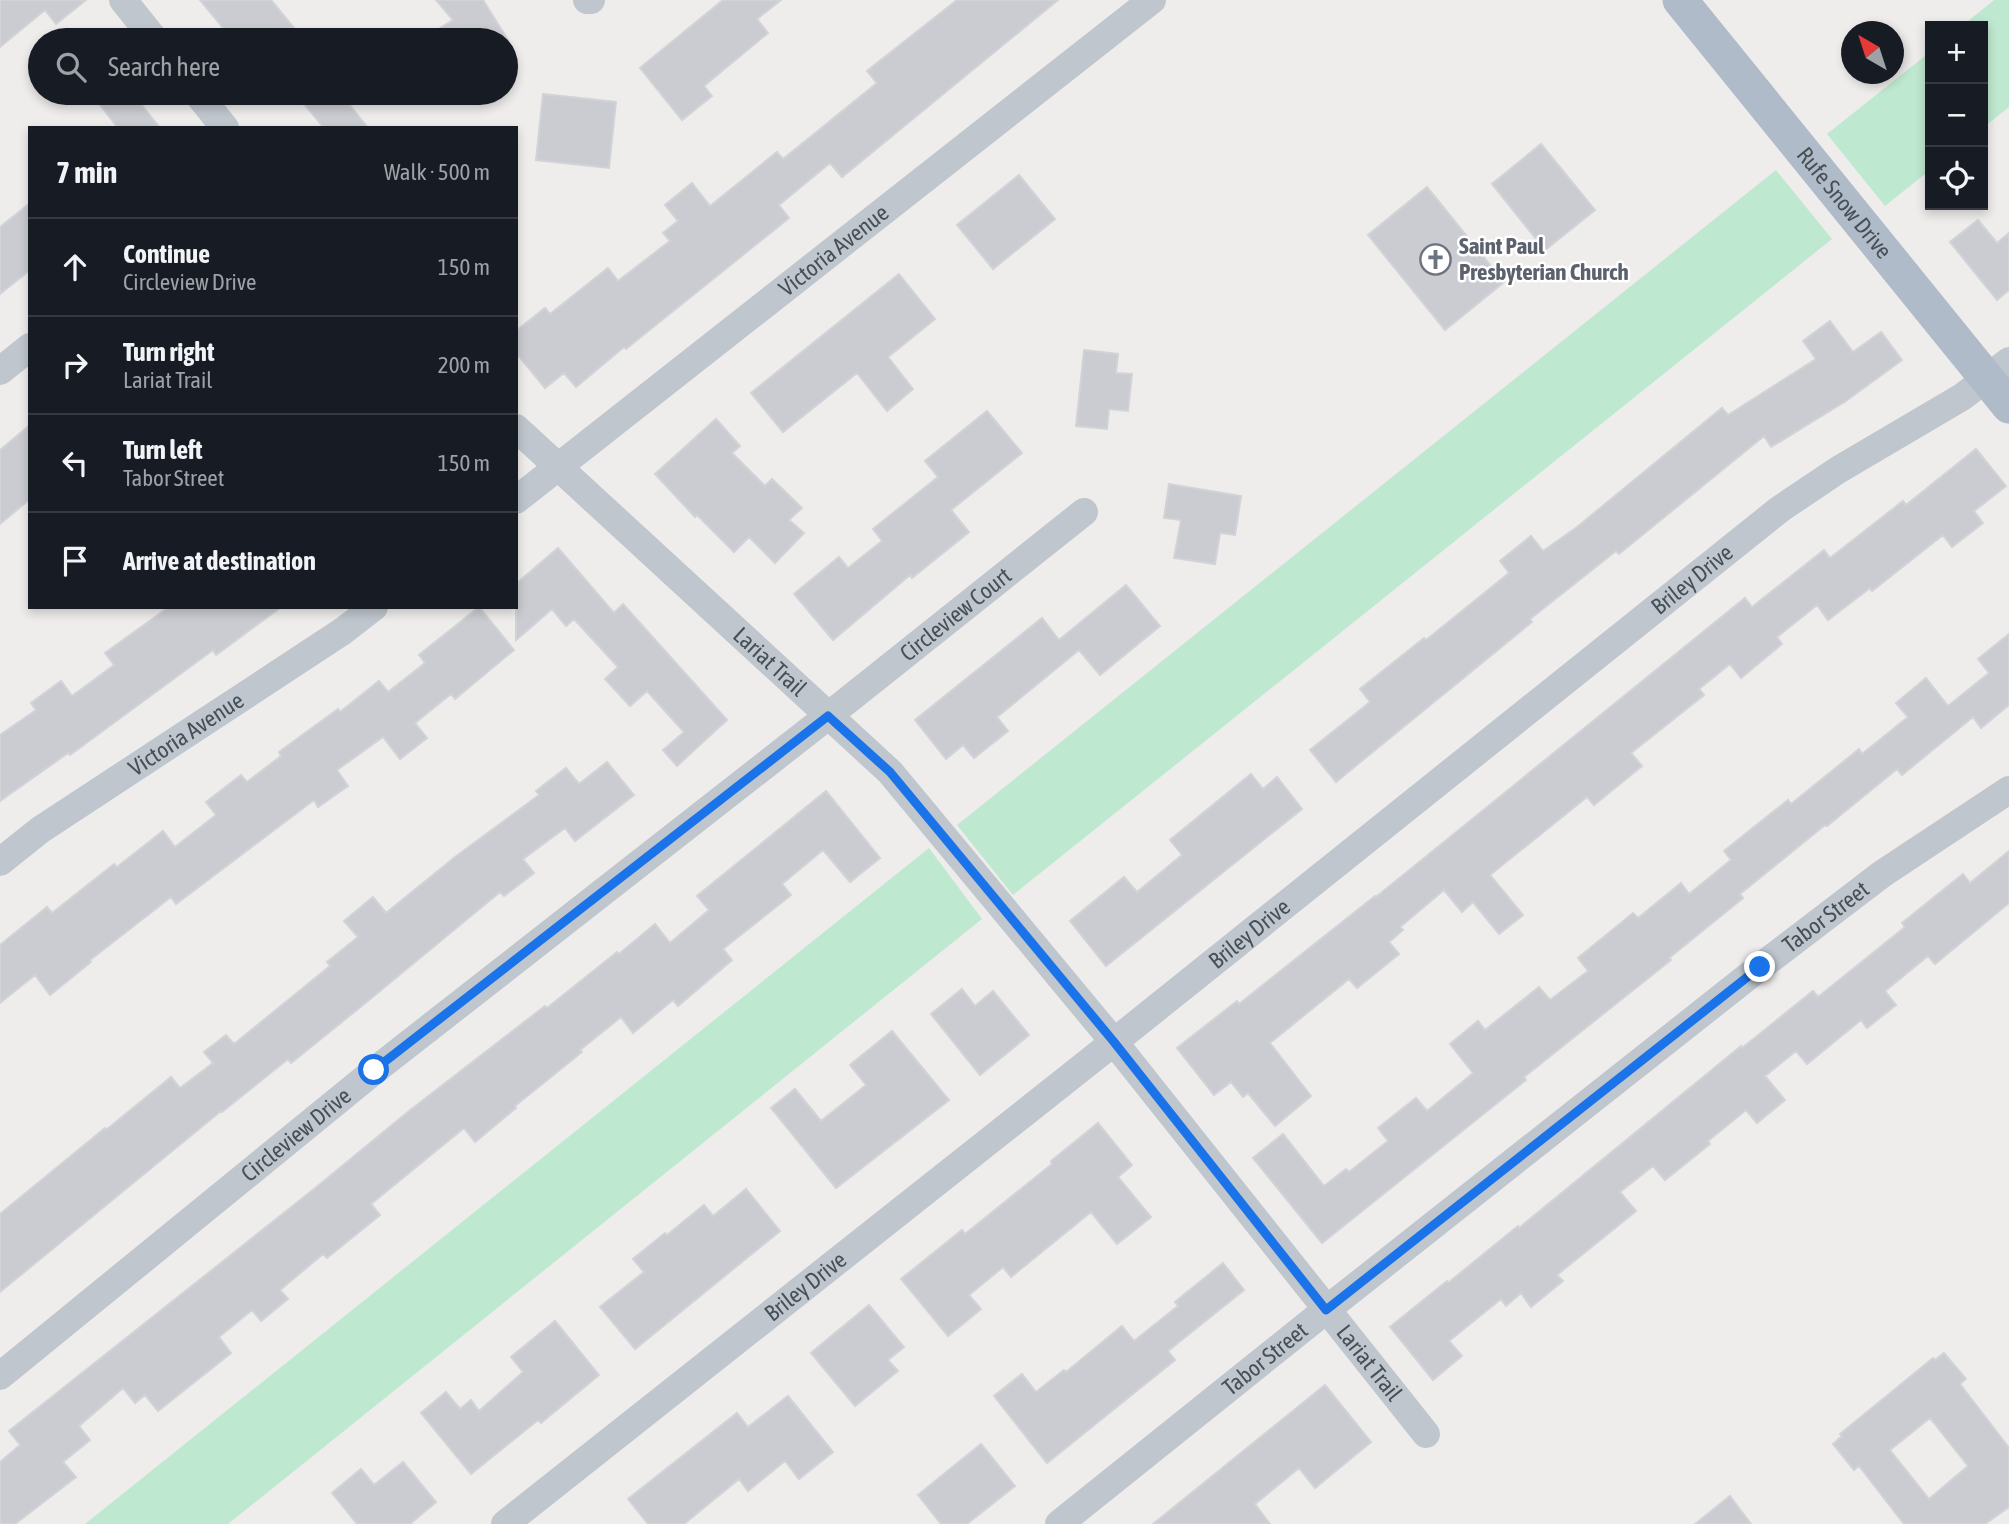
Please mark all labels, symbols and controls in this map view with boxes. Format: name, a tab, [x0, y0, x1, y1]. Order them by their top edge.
north arrow	[1841, 21, 1904, 84]
map controls	[1925, 21, 1988, 210]
button: +	[1925, 21, 1988, 84]
search box	[28, 28, 518, 105]
icon: search	[52, 48, 90, 86]
text: Search here	[108, 52, 220, 82]
button: −	[1925, 84, 1988, 147]
street label: Rufe Snow Drive	[1792, 142, 1897, 264]
button: locate	[1925, 147, 1988, 210]
text: 7 min	[56, 155, 117, 189]
text: Walk · 500 m	[384, 159, 490, 185]
street label: Victoria Avenue	[774, 199, 894, 301]
place label: Saint Paul Presbyterian Church	[1459, 233, 1629, 285]
text: Continue	[123, 239, 210, 269]
church icon: Saint Paul Presbyterian Church	[1419, 242, 1453, 276]
icon: ahead	[56, 248, 94, 286]
text: 150 m	[438, 254, 490, 280]
text: Circleview Drive	[123, 269, 257, 295]
text: Turn right	[123, 337, 214, 367]
icon: right	[56, 346, 94, 384]
text: 200 m	[438, 352, 490, 378]
text: Lariat Trail	[123, 367, 212, 393]
text: Turn left	[123, 435, 203, 465]
icon: left	[56, 444, 94, 482]
text: 150 m	[438, 450, 490, 476]
text: Tabor Street	[123, 465, 224, 491]
street label: Briley Drive	[1646, 539, 1738, 620]
icon: arrive	[56, 542, 94, 580]
text: Arrive at destination	[123, 546, 316, 576]
street label: Circleview Court	[895, 562, 1016, 666]
street label: Lariat Trail	[728, 622, 812, 701]
street label: Victoria Avenue	[124, 687, 248, 781]
street label: Tabor Street	[1778, 876, 1874, 958]
street label: Briley Drive	[1204, 893, 1295, 974]
route end	[1744, 951, 1775, 982]
route start	[358, 1054, 389, 1085]
street label: Circleview Drive	[236, 1082, 356, 1187]
street label: Briley Drive	[759, 1246, 851, 1326]
street label: Tabor Street	[1217, 1317, 1313, 1401]
street label: Lariat Trail	[1331, 1320, 1407, 1406]

